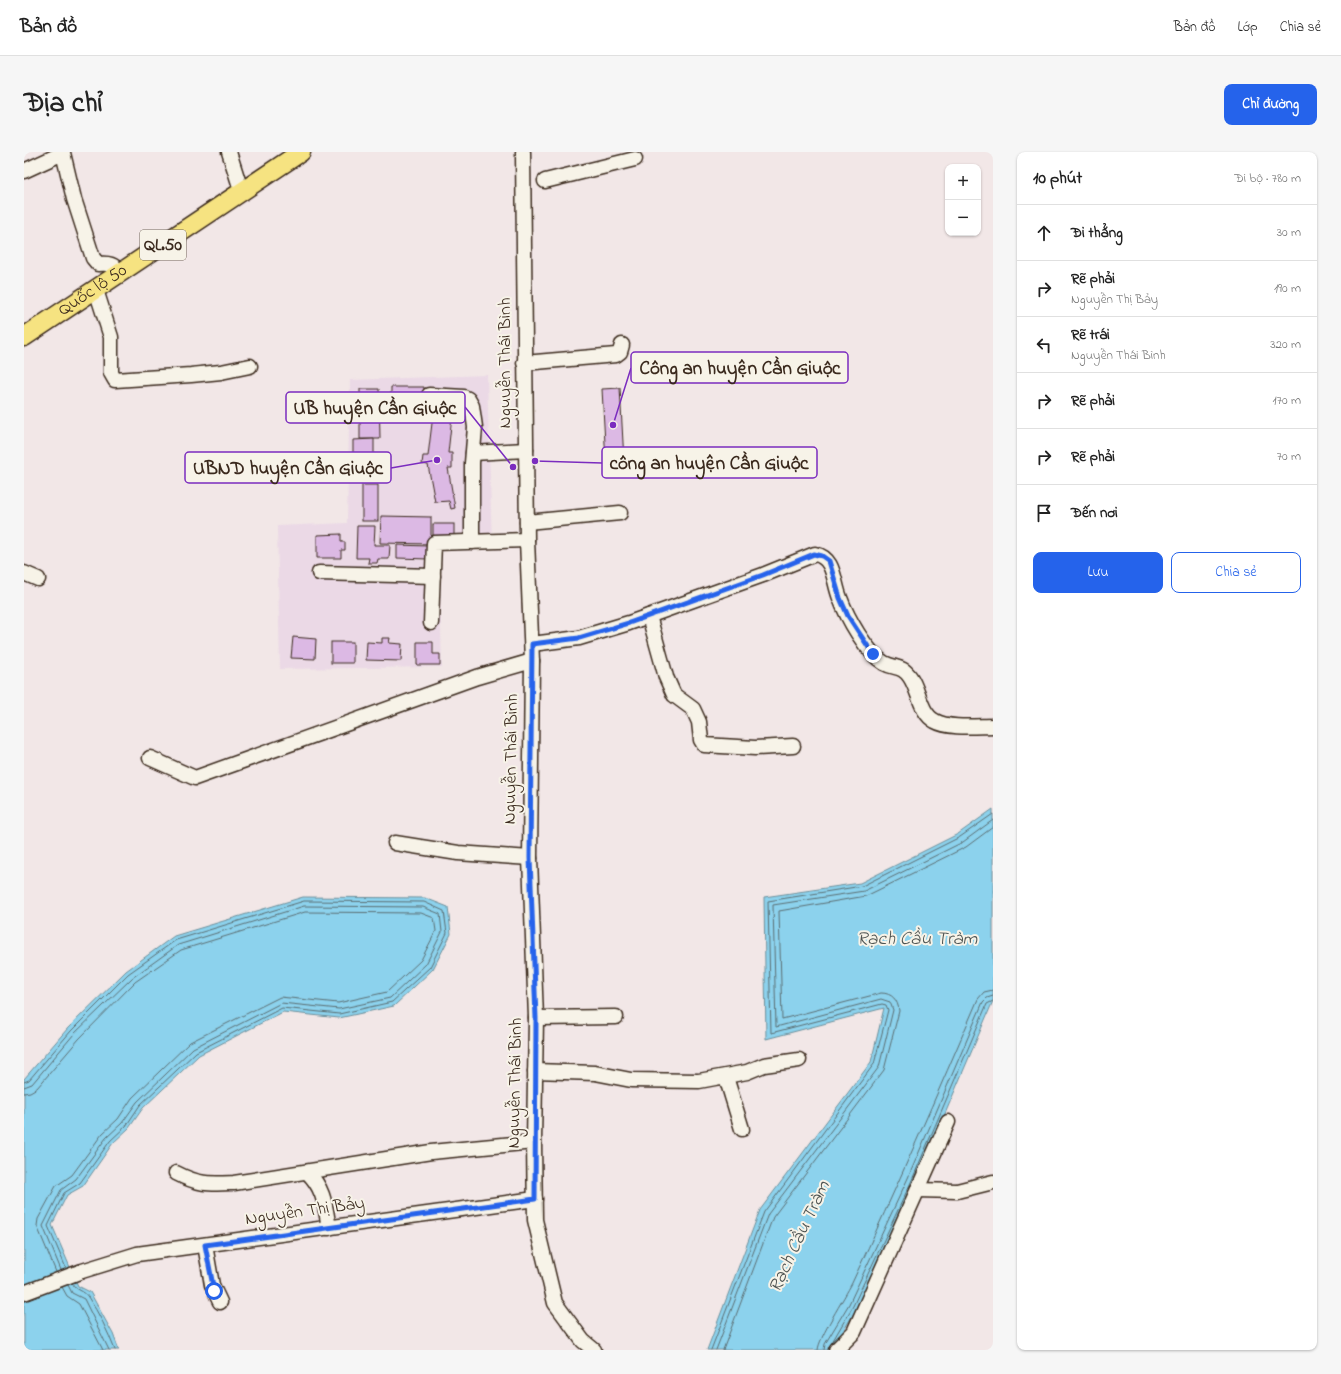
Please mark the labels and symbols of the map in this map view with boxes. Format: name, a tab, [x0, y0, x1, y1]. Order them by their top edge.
road number: QL.50	[140, 230, 186, 260]
street label: Quốc lộ 50	[53, 258, 133, 323]
street label: Nguyễn Thái Bình	[493, 298, 520, 428]
callout: Công an huyện Cần Giuộc	[631, 352, 848, 383]
text: Công an huyện Cần Giuộc	[640, 356, 841, 385]
callout: UB huyện Cần Giuộc	[286, 392, 465, 423]
text: UB huyện Cần Giuộc	[293, 396, 457, 425]
callout: công an huyện Cần Giuộc	[602, 447, 817, 478]
text: công an huyện Cần Giuộc	[610, 451, 809, 480]
callout: UBND huyện Cần Giuộc	[185, 452, 391, 483]
text: UBND huyện Cần Giuộc	[193, 456, 383, 485]
route end	[864, 645, 882, 663]
street label: Nguyễn Thái Bình	[498, 693, 527, 825]
water label: Rạch Cầu Tràm	[857, 926, 977, 953]
street label: Nguyễn Thái Bình	[502, 1017, 531, 1149]
water label: Rạch Cầu Tràm	[762, 1177, 838, 1297]
street label: Nguyễn Thị Bảy	[244, 1191, 367, 1234]
route start	[205, 1282, 223, 1300]

